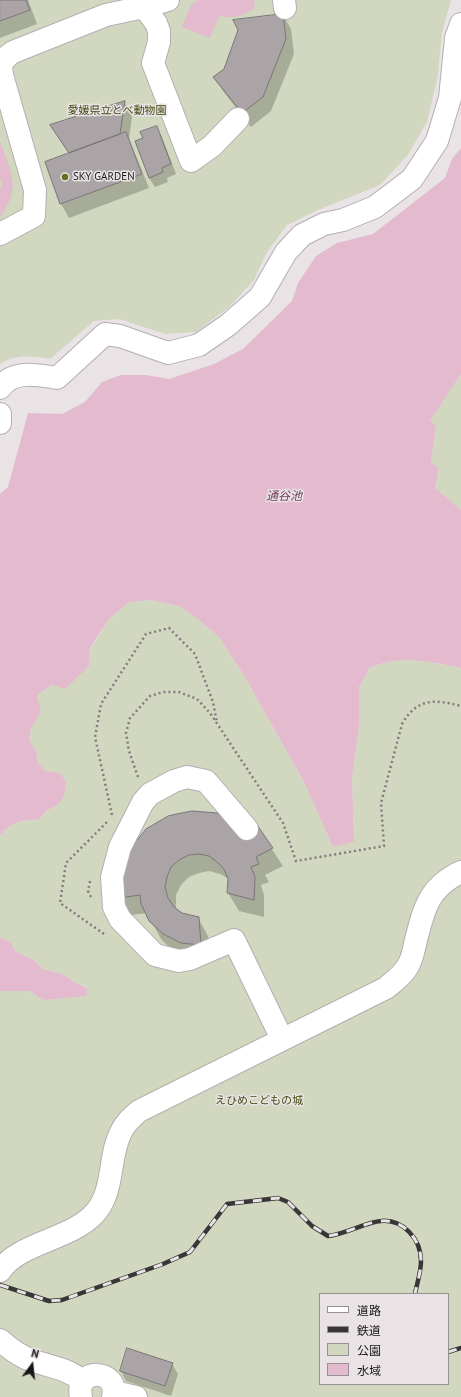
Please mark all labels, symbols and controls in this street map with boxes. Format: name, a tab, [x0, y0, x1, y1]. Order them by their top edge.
park label: 愛媛県立とべ動物園	[68, 104, 166, 118]
place label: SKY GARDEN	[73, 170, 135, 184]
marker: SKY GARDEN	[60, 172, 70, 182]
water label: 通谷池	[266, 490, 302, 504]
park label: えひめこどもの城	[215, 1094, 303, 1108]
legend	[319, 1293, 449, 1385]
text: 道路	[357, 1303, 381, 1318]
text: 鉄道	[357, 1323, 381, 1338]
text: 公園	[357, 1343, 381, 1358]
north arrow	[12, 1345, 52, 1385]
text: N	[30, 1346, 40, 1361]
text: 水域	[357, 1363, 381, 1378]

